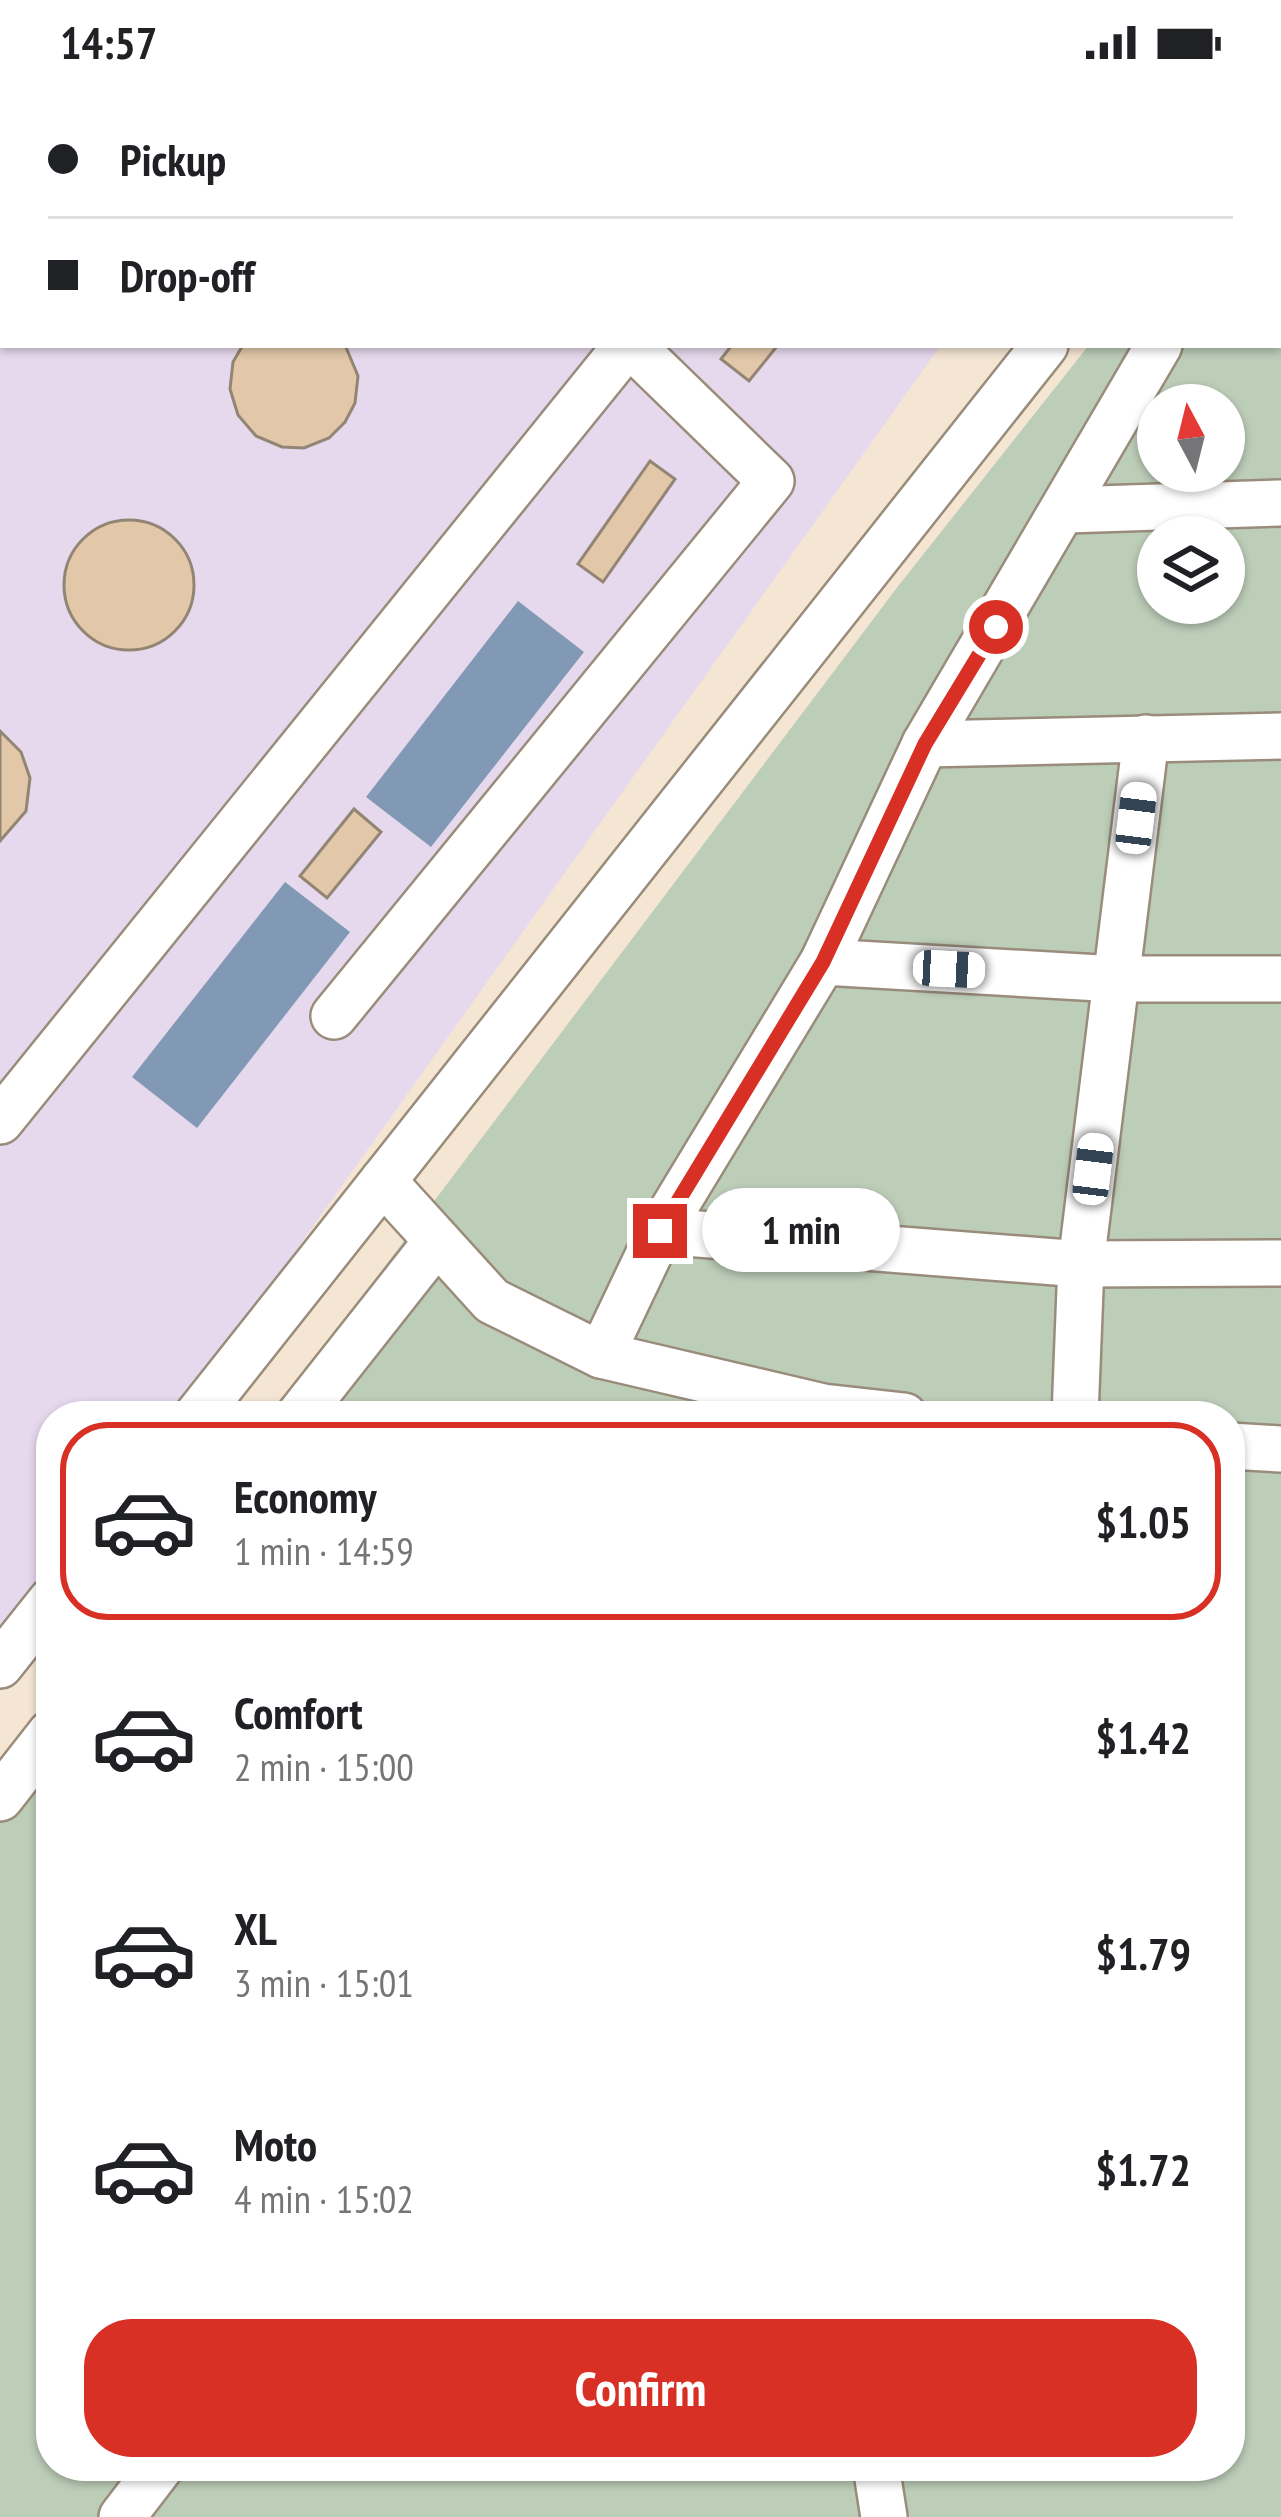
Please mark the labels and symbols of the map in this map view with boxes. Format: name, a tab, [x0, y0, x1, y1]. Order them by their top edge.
north arrow	[1137, 384, 1245, 492]
route start	[969, 600, 1023, 654]
car	[1114, 780, 1158, 856]
car	[912, 949, 986, 989]
car	[1071, 1131, 1115, 1207]
callout: 1 min	[702, 1189, 900, 1273]
route end	[633, 1204, 687, 1258]

